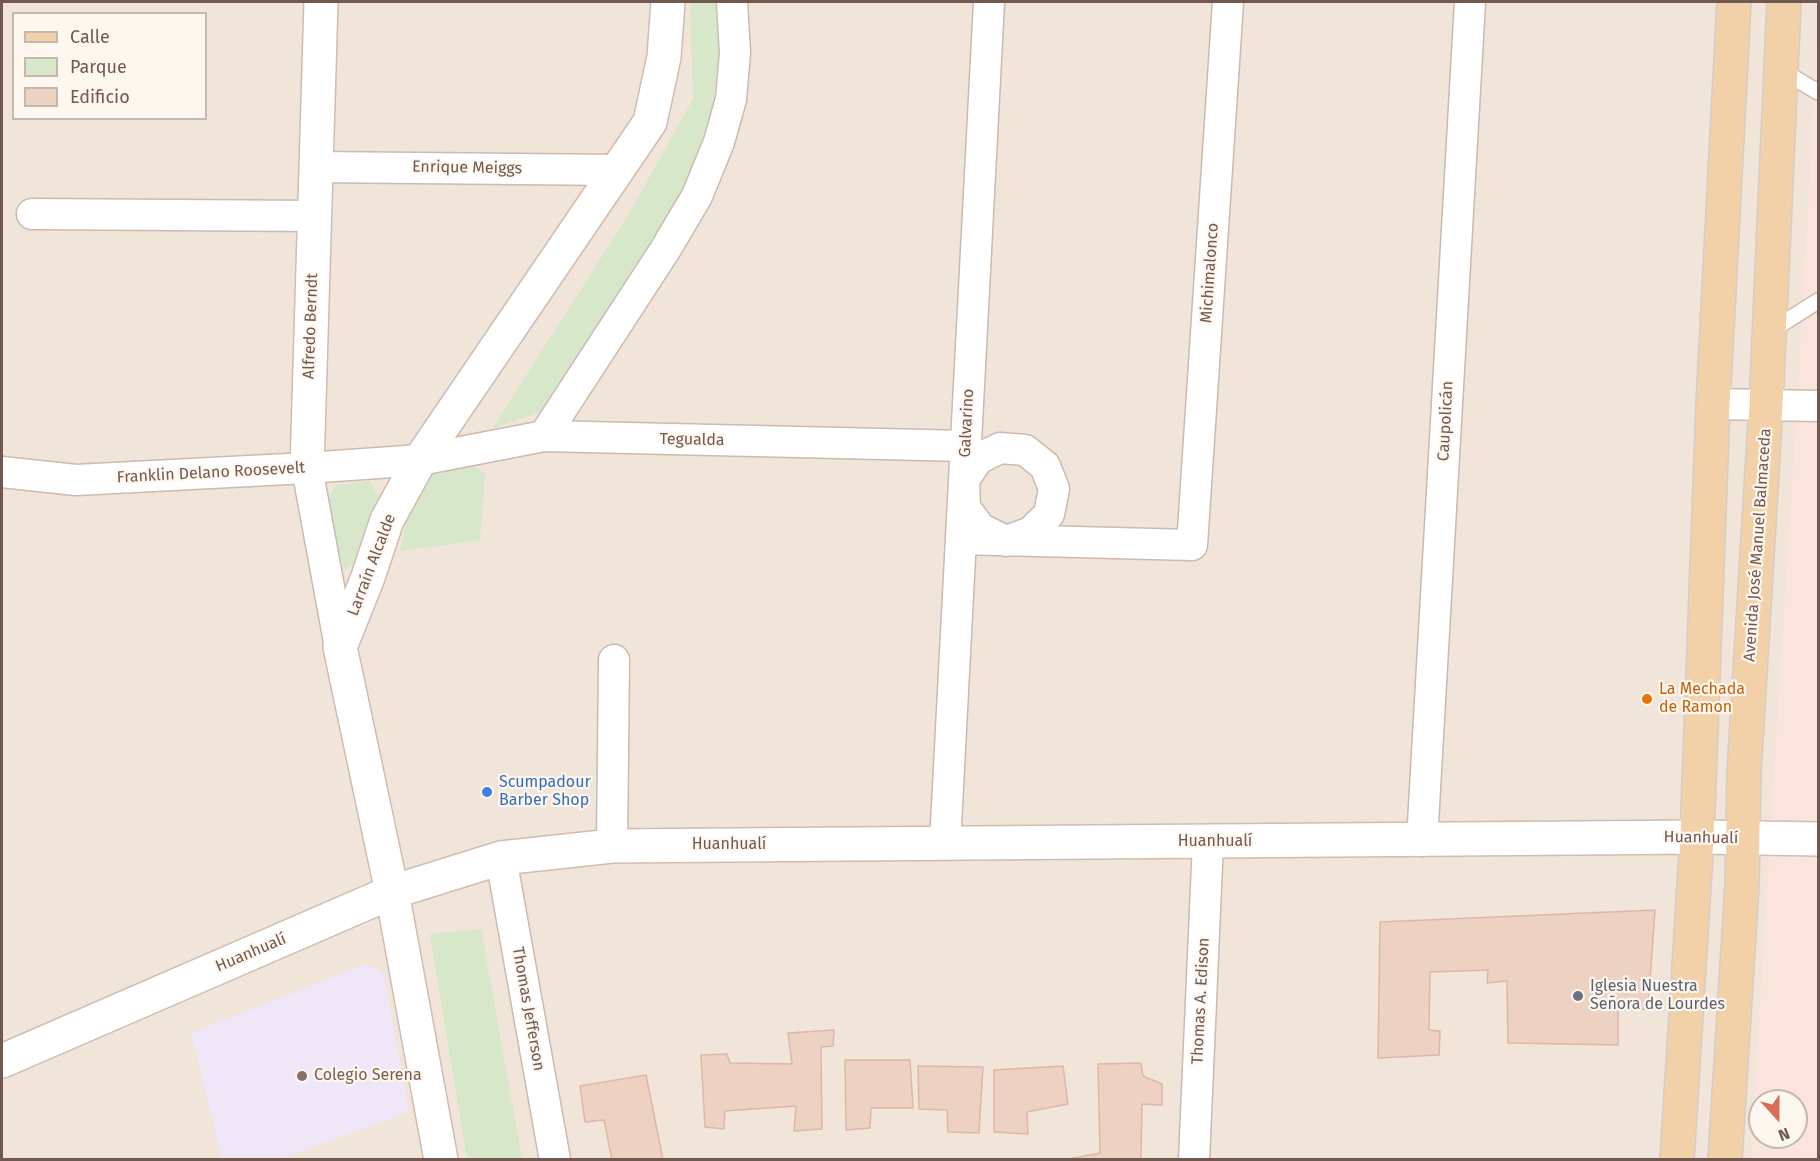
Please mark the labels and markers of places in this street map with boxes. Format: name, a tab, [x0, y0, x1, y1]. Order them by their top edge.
place label: La Mechada de Ramon	[1659, 680, 1745, 718]
marker: La Mechada de Ramon	[1640, 692, 1654, 706]
place label: Scumpadour Barber Shop	[499, 773, 591, 811]
marker: Scumpadour Barber Shop	[480, 785, 494, 799]
place label: Iglesia Nuestra Señora de Lourdes	[1590, 977, 1725, 1015]
marker: Iglesia Nuestra Señora de Lourdes	[1571, 989, 1585, 1003]
place label: Colegio Serena	[314, 1066, 422, 1086]
marker: Colegio Serena	[295, 1069, 309, 1083]

